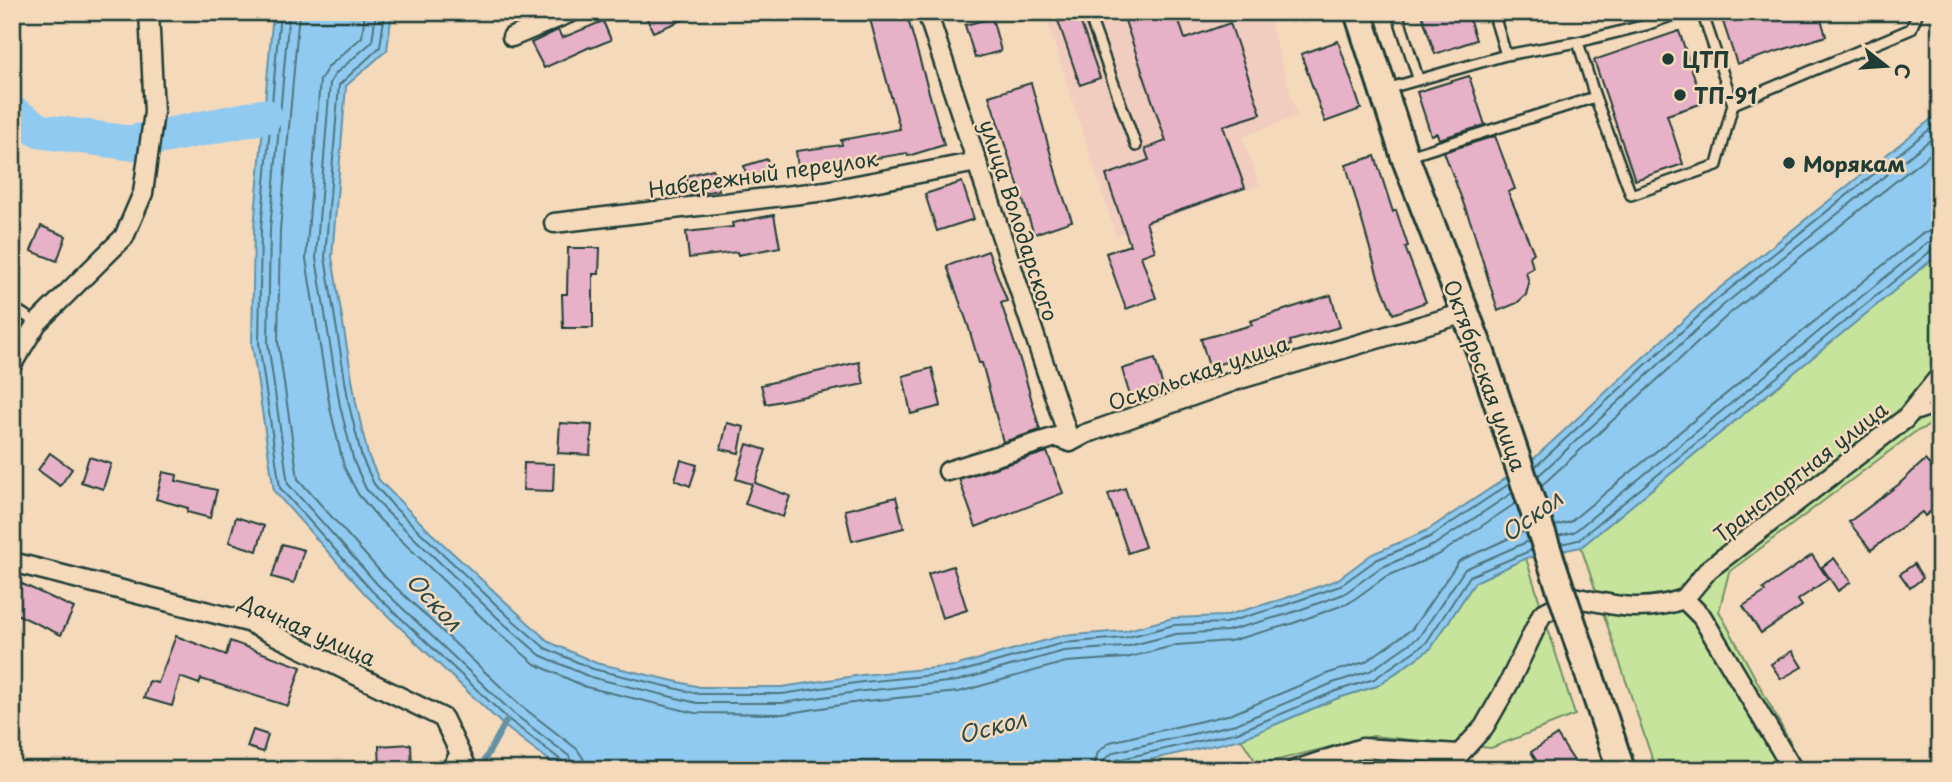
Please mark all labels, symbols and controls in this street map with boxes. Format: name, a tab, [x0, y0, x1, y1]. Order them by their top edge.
north arrow	[1850, 32, 1920, 102]
place label: ЦТП	[1682, 43, 1730, 75]
marker: ЦТП	[1660, 51, 1676, 67]
text: С	[1888, 60, 1919, 82]
place label: ТП-91	[1694, 79, 1757, 111]
marker: ТП-91	[1672, 87, 1688, 103]
street label: улица Володарского	[972, 115, 1068, 325]
street label: Набережный переулок	[646, 141, 881, 205]
place label: Морякам	[1803, 147, 1905, 179]
marker: Морякам	[1781, 155, 1797, 171]
street label: Октябрьская улица	[1436, 275, 1536, 476]
street label: Оскольская улица	[1103, 326, 1293, 418]
street label: Транспортная улица	[1706, 392, 1895, 549]
water label: Оскол	[1493, 481, 1569, 549]
water label: Оскол	[399, 564, 471, 638]
street label: Дачная улица	[234, 584, 382, 674]
water label: Оскол	[954, 700, 1030, 752]

